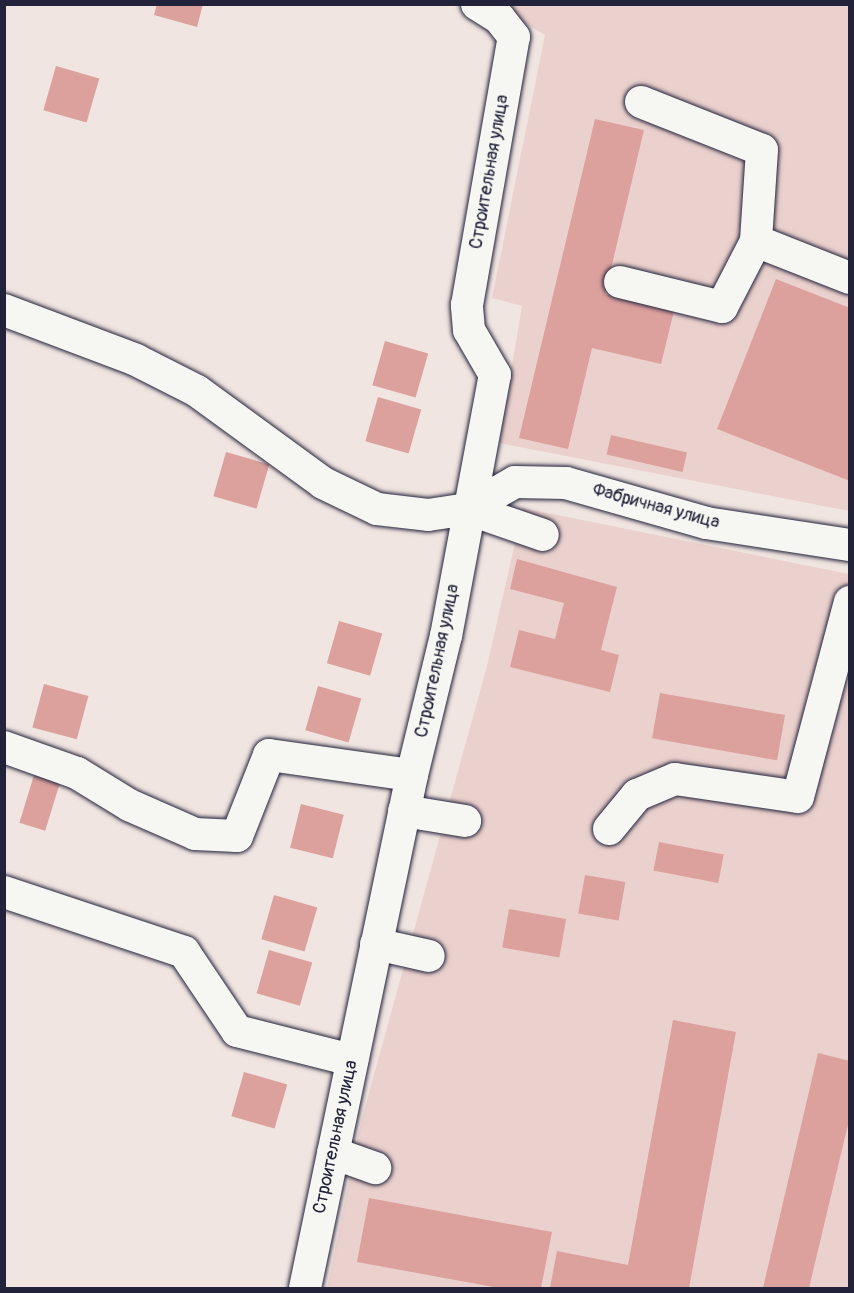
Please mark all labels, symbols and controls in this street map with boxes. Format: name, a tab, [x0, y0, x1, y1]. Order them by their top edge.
street label: Строительная улица	[466, 93, 514, 251]
street label: Фабричная улица	[590, 480, 722, 534]
street label: Строительная улица	[411, 582, 465, 740]
street label: Строительная улица	[309, 1058, 363, 1216]

